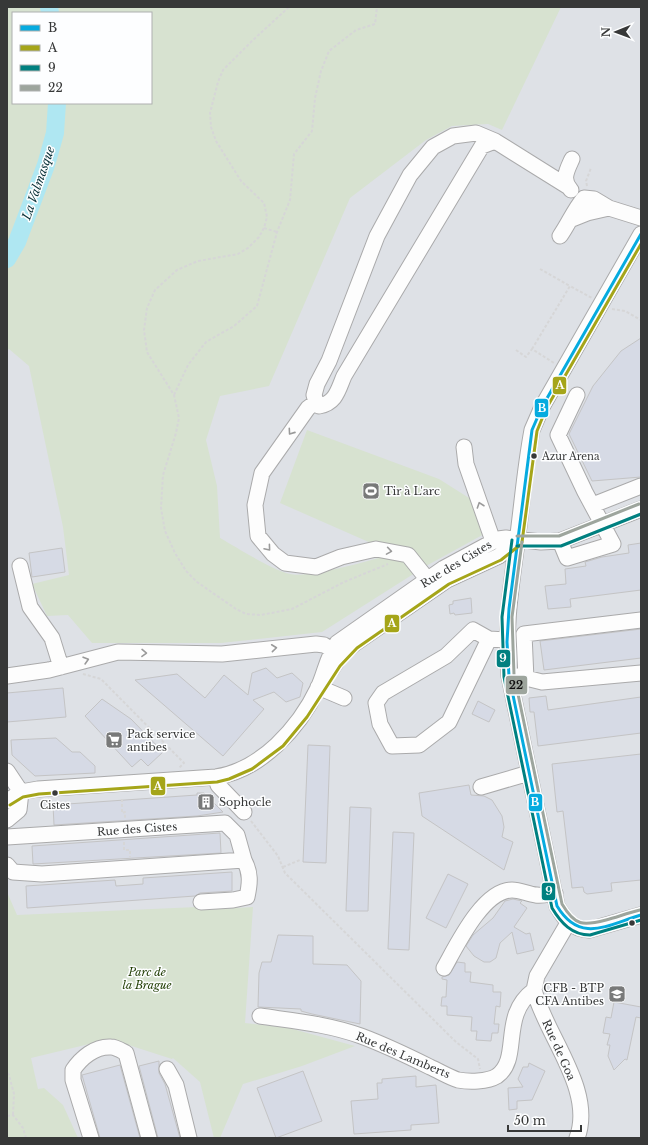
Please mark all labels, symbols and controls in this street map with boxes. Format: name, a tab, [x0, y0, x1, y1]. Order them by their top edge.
legend	[12, 12, 152, 104]
north arrow	[596, 12, 636, 52]
text: B	[48, 20, 57, 35]
text: N	[599, 26, 613, 37]
text: A	[47, 40, 58, 55]
text: 9	[48, 60, 56, 75]
text: 22	[48, 80, 63, 95]
water label: La Valmasque	[18, 144, 58, 223]
line badge: A	[552, 376, 567, 395]
text: A	[555, 378, 566, 392]
line badge: B	[534, 398, 549, 418]
text: B	[538, 401, 547, 415]
one-way arrow	[288, 428, 296, 435]
place label: Azur Arena	[541, 450, 600, 463]
marker: Azur Arena	[529, 451, 539, 461]
sports icon: Tir à L'arc	[361, 481, 381, 501]
place label: Tir à L'arc	[384, 484, 440, 498]
one-way arrow	[477, 501, 485, 508]
street label: Rue des Cistes	[418, 537, 494, 591]
one-way arrow	[263, 543, 270, 551]
one-way arrow	[386, 546, 392, 555]
line badge: A	[384, 614, 400, 633]
text: A	[387, 616, 398, 630]
one-way arrow	[271, 644, 277, 653]
one-way arrow	[141, 648, 147, 657]
line badge: 9	[496, 649, 511, 668]
text: 9	[499, 651, 507, 665]
one-way arrow	[83, 656, 90, 665]
line badge: 22	[505, 675, 528, 695]
text: 22	[509, 678, 523, 692]
place label: Pack service antibes	[127, 727, 195, 754]
supermarket icon: Pack service antibes	[104, 730, 124, 750]
line badge: A	[150, 776, 166, 796]
text: A	[153, 779, 164, 793]
marker: Cistes	[50, 788, 60, 798]
building icon: Sophocle	[196, 792, 216, 812]
line badge: B	[528, 793, 543, 812]
place label: Sophocle	[219, 795, 271, 809]
text: B	[531, 795, 540, 809]
place label: Cistes	[40, 799, 70, 812]
street label: Rue des Cistes	[96, 819, 178, 839]
line badge: 9	[541, 882, 556, 901]
text: 9	[545, 884, 553, 898]
unlabelled marker	[627, 918, 637, 928]
park label: Parc de la Brague	[122, 965, 172, 992]
place label: CFB - BTP CFA Antibes	[535, 981, 604, 1008]
school or university icon: CFB - BTP CFA Antibes	[607, 984, 627, 1004]
street label: Rue de Goa	[539, 1017, 579, 1083]
street label: Rue des Lamberts	[354, 1029, 452, 1081]
scale bar	[508, 1107, 581, 1133]
text: 50 m	[514, 1113, 546, 1128]

